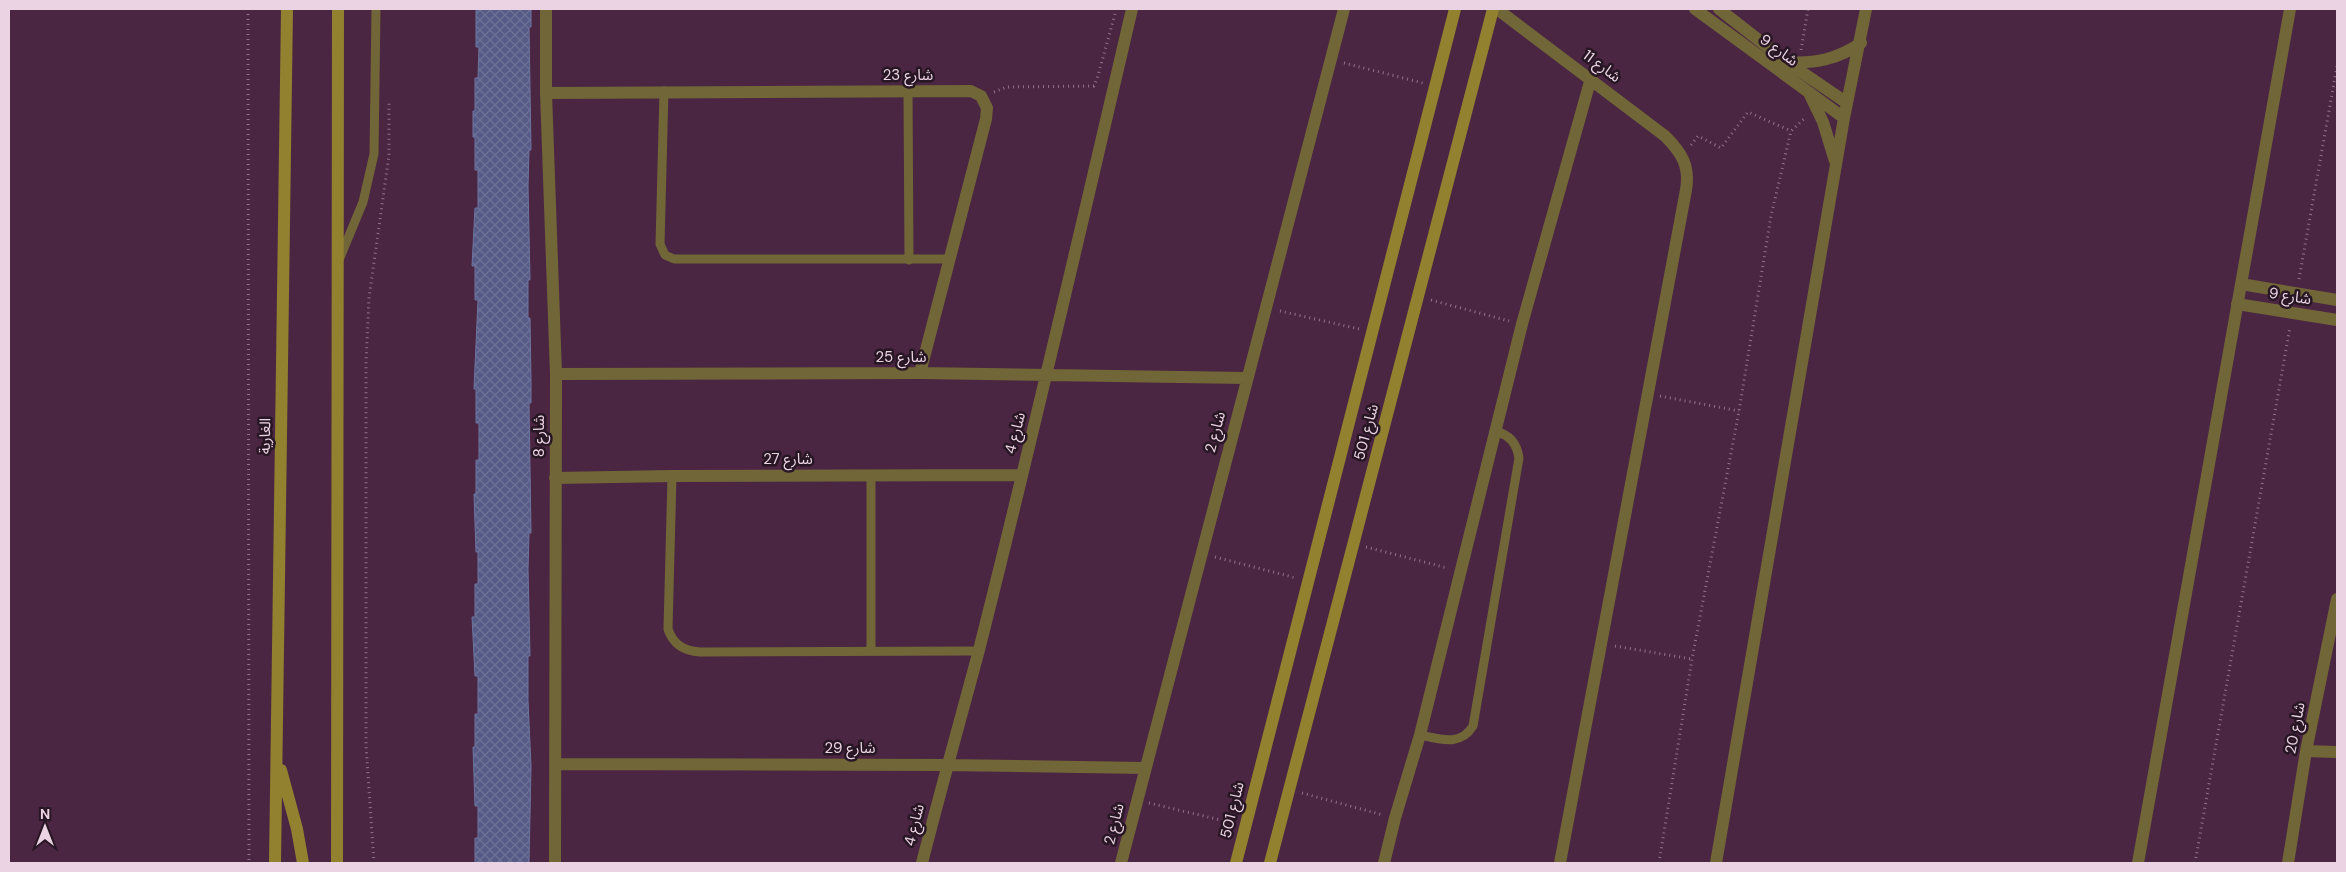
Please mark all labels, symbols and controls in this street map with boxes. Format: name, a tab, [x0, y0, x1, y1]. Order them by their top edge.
street label: شارع 9	[1755, 29, 1802, 72]
street label: شارع 11	[1578, 45, 1625, 89]
street label: شارع 23	[883, 65, 934, 87]
street label: شارع 9	[2267, 283, 2313, 311]
street label: شارع 25	[875, 347, 927, 369]
street label: شارع 501	[1349, 402, 1385, 463]
street label: شارع 2	[1200, 409, 1232, 455]
street label: شارع 4	[1000, 410, 1032, 457]
street label: شارع 8	[529, 415, 551, 457]
street label: الغارية	[255, 418, 275, 454]
street label: شارع 27	[763, 449, 813, 471]
street label: شارع 20	[2280, 700, 2312, 756]
street label: شارع 29	[824, 738, 876, 760]
street label: شارع 501	[1215, 780, 1251, 841]
street label: شارع 2	[1099, 801, 1131, 847]
north arrow	[20, 802, 70, 852]
street label: شارع 4	[899, 802, 931, 848]
text: N	[40, 805, 50, 823]

